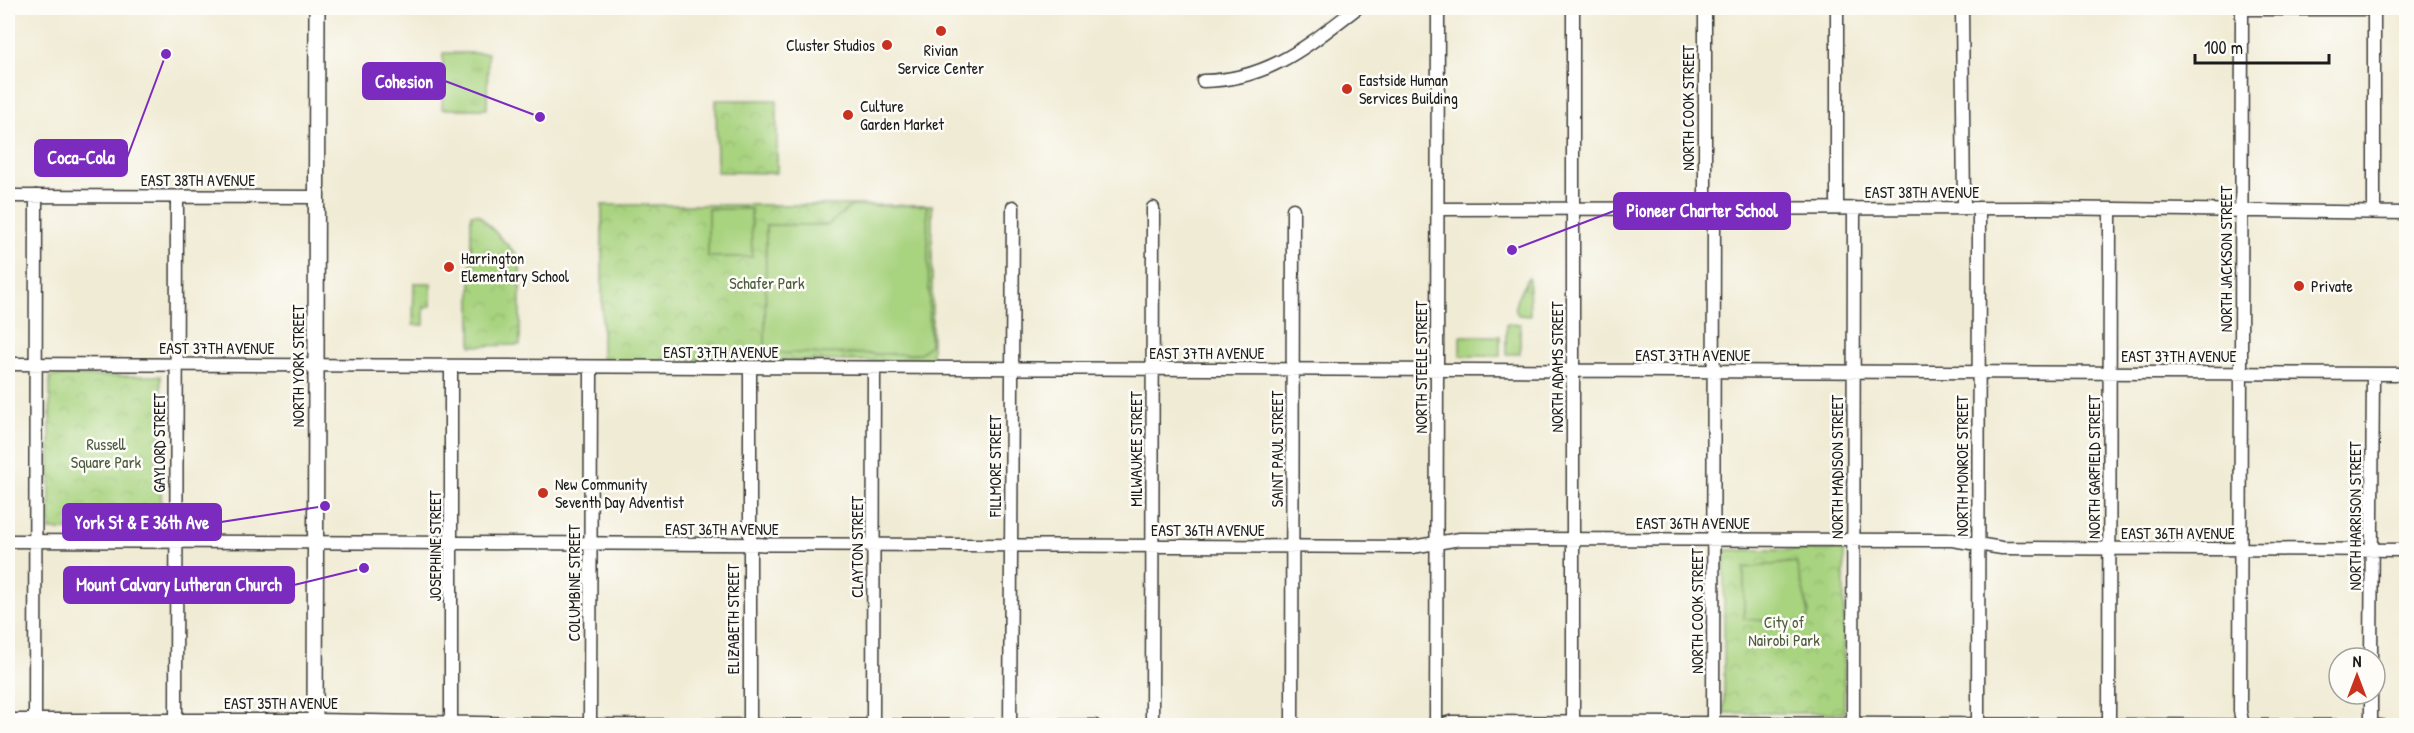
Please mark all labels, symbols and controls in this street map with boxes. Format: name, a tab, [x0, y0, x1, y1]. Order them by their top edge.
marker: Rivian Service Center	[934, 24, 948, 38]
scale bar	[2195, 27, 2328, 65]
place label: Cluster Studios	[786, 34, 875, 56]
text: 100 m	[2204, 35, 2243, 60]
marker: Cluster Studios	[880, 38, 894, 52]
place label: Rivian Service Center	[898, 39, 984, 79]
street label: NORTH COOK STREET	[1677, 45, 1699, 171]
callout: Cohesion	[363, 63, 445, 99]
text: Cohesion	[375, 69, 433, 94]
place label: Eastside Human Services Building	[1359, 69, 1458, 109]
marker: Eastside Human Services Building	[1340, 82, 1354, 96]
place label: Culture Garden Market	[860, 95, 945, 135]
marker: Culture Garden Market	[841, 108, 855, 122]
callout: Coca-Cola	[35, 140, 127, 176]
text: Coca-Cola	[47, 145, 116, 170]
street label: EAST 38TH AVENUE	[141, 169, 255, 191]
street label: EAST 38TH AVENUE	[1865, 181, 1979, 203]
street label: NORTH JACKSON STREET	[2215, 185, 2237, 332]
callout: Pioneer Charter School	[1614, 193, 1790, 229]
text: Pioneer Charter School	[1626, 198, 1779, 223]
place label: Harrington Elementary School	[461, 247, 570, 287]
marker: Harrington Elementary School	[442, 260, 456, 274]
park label: Schafer Park	[729, 272, 805, 294]
place label: Private	[2311, 275, 2354, 297]
marker: Private	[2292, 279, 2306, 293]
street label: NORTH STEELE STREET	[1410, 300, 1432, 433]
street label: NORTH ADAMS STREET	[1546, 301, 1568, 432]
street label: NORTH YORK STREET	[287, 304, 309, 427]
street label: EAST 37TH AVENUE	[159, 337, 275, 359]
street label: EAST 37TH AVENUE	[663, 341, 779, 363]
street label: EAST 37TH AVENUE	[1149, 342, 1265, 364]
street label: EAST 37TH AVENUE	[1635, 344, 1751, 366]
street label: EAST 37TH AVENUE	[2121, 345, 2237, 367]
street label: SAINT PAUL STREET	[1266, 390, 1288, 507]
street label: MILWAUKEE STREET	[1125, 391, 1147, 507]
street label: GAYLORD STREET	[148, 393, 170, 493]
street label: NORTH MADISON STREET	[1826, 394, 1848, 539]
street label: NORTH MONROE STREET	[1951, 395, 1973, 536]
street label: NORTH GARFIELD STREET	[2083, 395, 2105, 539]
street label: FILLMORE STREET	[984, 415, 1006, 518]
park label: Russell Square Park	[71, 433, 142, 473]
street label: NORTH HARRISON STREET	[2344, 441, 2366, 591]
place label: New Community Seventh Day Adventist	[555, 473, 684, 513]
marker: New Community Seventh Day Adventist	[536, 486, 550, 500]
street label: JOSEPHINE STREET	[424, 490, 446, 602]
street label: CLAYTON STREET	[846, 496, 868, 598]
callout: York St & E 36th Ave	[63, 504, 221, 540]
text: York St & E 36th Ave	[75, 510, 210, 535]
street label: EAST 36TH AVENUE	[1636, 512, 1750, 534]
street label: EAST 36TH AVENUE	[665, 518, 779, 540]
street label: EAST 36TH AVENUE	[1151, 519, 1265, 541]
street label: EAST 36TH AVENUE	[2121, 522, 2235, 544]
street label: COLUMBINE STREET	[563, 524, 585, 641]
street label: NORTH COOK STREET	[1686, 548, 1708, 674]
street label: ELIZABETH STREET	[722, 563, 744, 674]
callout: Mount Calvary Lutheran Church	[64, 567, 294, 603]
text: Mount Calvary Lutheran Church	[76, 572, 282, 598]
park label: City of Nairobi Park	[1748, 611, 1820, 651]
north arrow	[2327, 646, 2387, 706]
text: N	[2353, 650, 2362, 672]
street label: EAST 35TH AVENUE	[224, 692, 338, 714]

